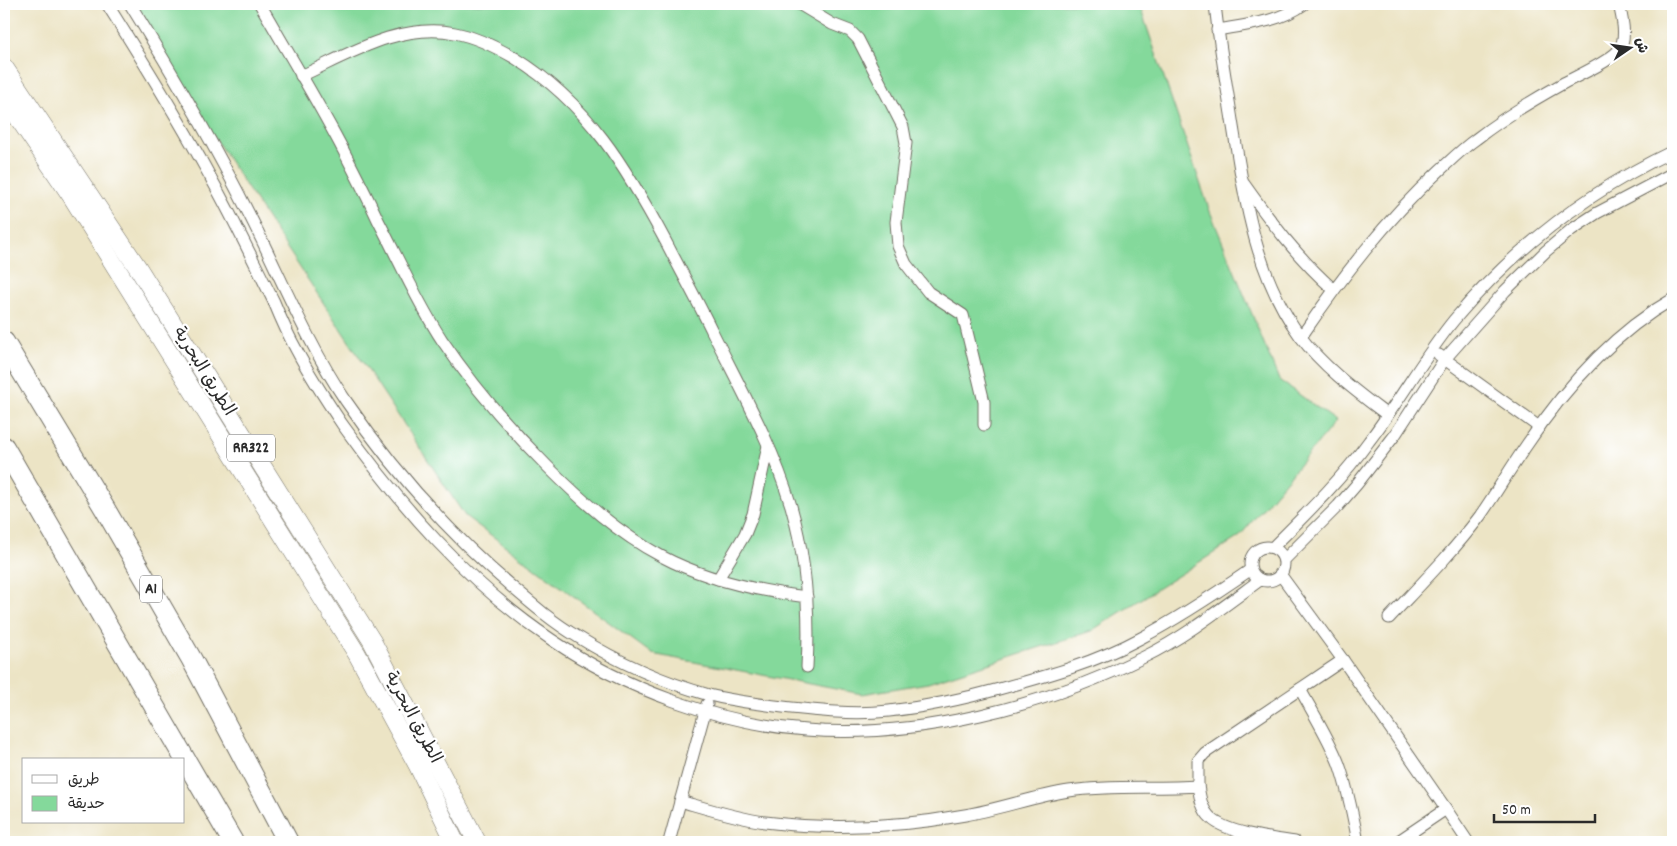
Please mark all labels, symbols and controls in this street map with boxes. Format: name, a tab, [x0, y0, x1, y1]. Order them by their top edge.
north arrow	[1604, 22, 1654, 72]
text: ش	[1629, 36, 1652, 55]
street label: الطريق البحرية	[166, 323, 240, 421]
road number: RR322	[227, 434, 275, 462]
road number: A1	[140, 576, 162, 602]
street label: الطريق البحرية	[377, 668, 447, 768]
legend	[22, 758, 185, 824]
text: طريق	[68, 770, 100, 792]
scale bar	[1494, 791, 1596, 823]
text: حديقة	[68, 794, 105, 816]
text: 50 m	[1502, 800, 1531, 822]

